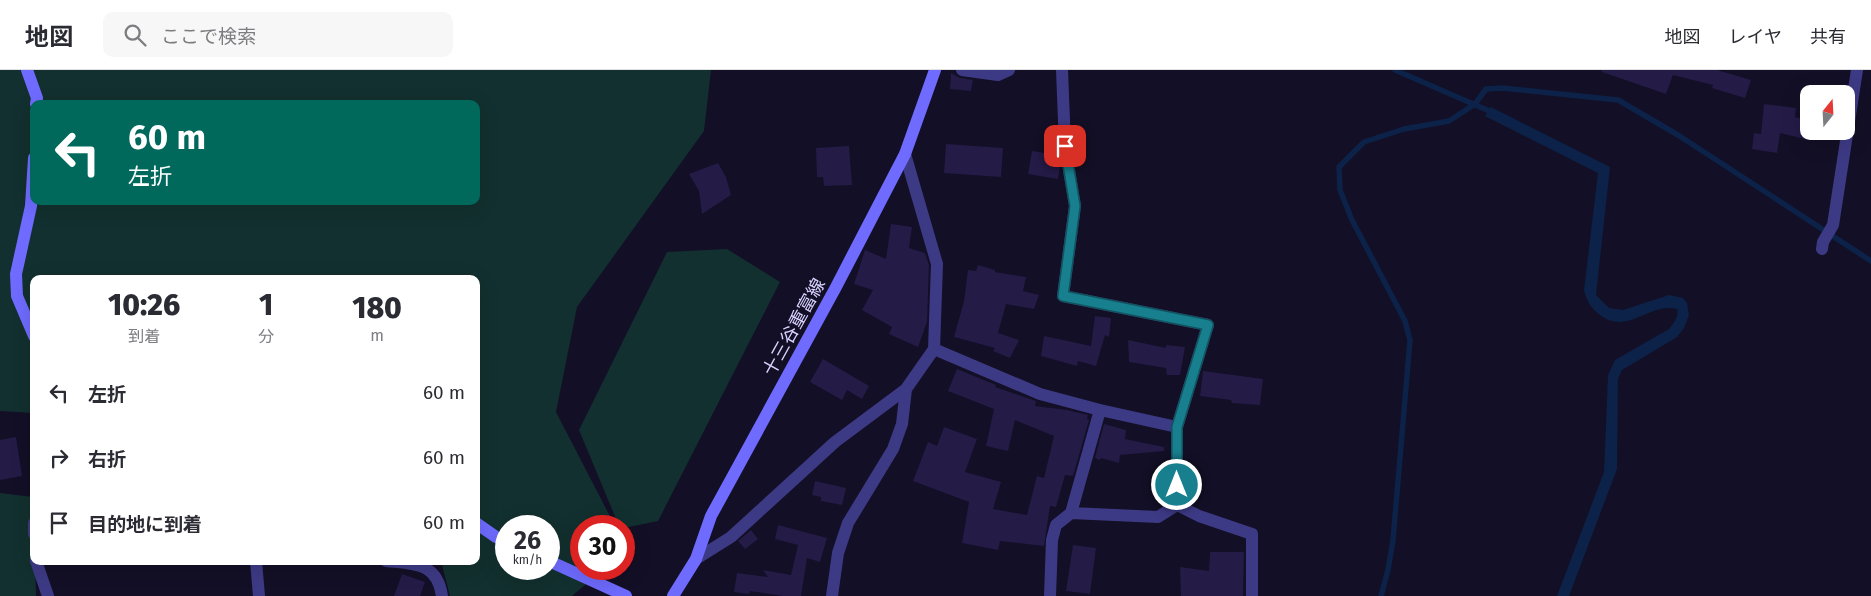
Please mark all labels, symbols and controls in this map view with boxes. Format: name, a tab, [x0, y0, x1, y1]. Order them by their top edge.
search box	[103, 12, 453, 57]
icon: search	[121, 21, 149, 49]
text: 地図	[25, 23, 73, 51]
text: ここで検索	[161, 25, 256, 48]
text: 地図	[1665, 26, 1701, 48]
text: レイヤ	[1729, 26, 1782, 48]
text: 共有	[1810, 26, 1846, 48]
north arrow	[1800, 85, 1855, 140]
map controls	[1800, 85, 1855, 140]
text: 60 m	[128, 116, 206, 158]
icon: left	[45, 120, 110, 185]
pin	[1044, 125, 1086, 167]
icon: arrive	[1051, 132, 1079, 160]
text: 左折	[128, 163, 172, 190]
street label: 十三谷重富線	[758, 274, 830, 380]
text: 10:26	[108, 287, 180, 323]
text: 1	[259, 287, 273, 323]
text: 180	[352, 290, 402, 326]
text: m	[370, 326, 384, 345]
text: 到着	[128, 327, 160, 346]
text: 分	[258, 327, 274, 346]
icon: left	[45, 379, 73, 407]
text: 60 m	[423, 381, 465, 404]
text: 左折	[88, 383, 126, 406]
icon: right	[45, 444, 73, 472]
text: 60 m	[423, 446, 465, 469]
text: 右折	[88, 448, 126, 471]
position arrow	[1150, 458, 1202, 510]
icon: arrive	[45, 509, 73, 537]
text: 60 m	[423, 511, 465, 534]
text: 目的地に到着	[88, 513, 202, 536]
speed limit sign: 30	[570, 515, 635, 580]
text: 26	[514, 526, 541, 556]
text: km/h	[513, 553, 542, 567]

